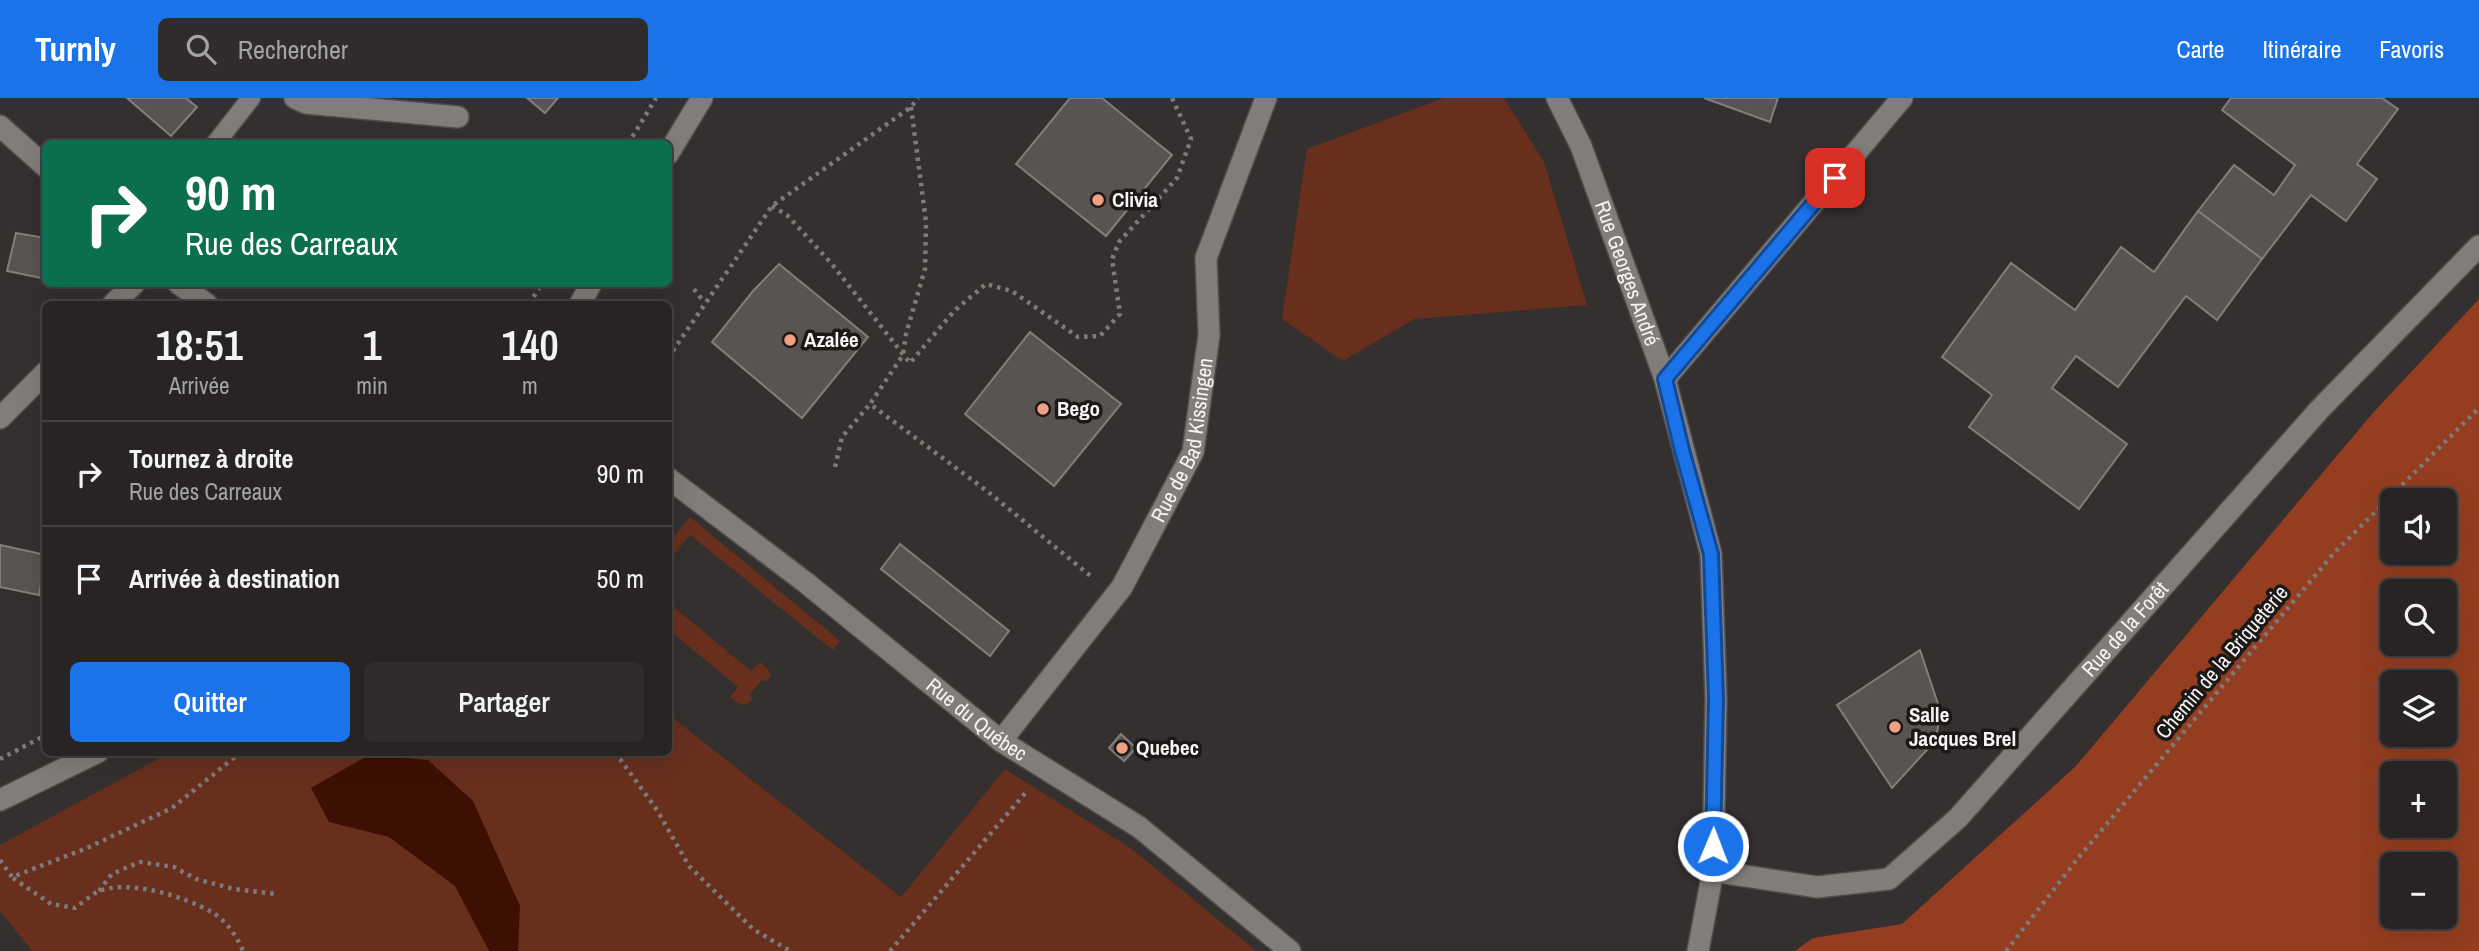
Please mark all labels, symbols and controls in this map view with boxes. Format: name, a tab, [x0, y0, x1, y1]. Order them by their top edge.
search box	[158, 18, 648, 81]
text: Turnly	[35, 27, 116, 71]
icon: search	[182, 30, 220, 68]
text: Rechercher	[238, 32, 348, 67]
text: Carte	[2176, 33, 2225, 65]
text: Itinéraire	[2263, 33, 2341, 65]
text: Favoris	[2379, 33, 2444, 65]
pin	[1805, 148, 1865, 208]
text: 90 m	[185, 159, 277, 225]
icon: arrive	[1816, 159, 1854, 197]
icon: right	[70, 168, 161, 259]
place label: Clivia	[1112, 185, 1158, 214]
marker: Clivia	[1090, 192, 1106, 208]
street label: Rue Georges André	[1588, 197, 1667, 350]
text: Rue des Carreaux	[185, 222, 398, 265]
text: 18:51	[155, 317, 243, 373]
text: 1	[362, 317, 382, 373]
text: 140	[501, 317, 559, 373]
place label: Azalée	[804, 325, 859, 354]
marker: Azalée	[782, 332, 798, 348]
street label: Rue de Bad Kissingen	[1144, 356, 1220, 527]
text: Arrivée	[169, 370, 230, 401]
text: min	[356, 370, 388, 401]
text: m	[522, 370, 538, 401]
place label: Bego	[1057, 394, 1100, 423]
marker: Bego	[1035, 401, 1051, 417]
text: Tournez à droite	[129, 441, 293, 476]
icon: right	[70, 455, 108, 493]
text: 90 m	[597, 456, 644, 491]
text: Rue des Carreaux	[129, 476, 282, 507]
map controls	[2380, 488, 2457, 929]
button: sound	[2380, 488, 2457, 565]
icon: arrive	[70, 560, 108, 598]
text: Arrivée à destination	[129, 561, 340, 596]
text: 50 m	[597, 561, 644, 596]
street label: Rue de la Forêt	[2075, 575, 2175, 683]
street label: Chemin de la Briqueterie	[2149, 579, 2295, 745]
button: search	[2380, 579, 2457, 656]
button: Quitter	[70, 662, 350, 742]
button: Partager	[364, 662, 644, 742]
button: layers	[2380, 670, 2457, 747]
street label: Rue du Québec	[920, 671, 1033, 768]
place label: Salle Jacques Brel	[1909, 700, 2016, 753]
marker: Salle Jacques Brel	[1887, 719, 1903, 735]
place label: Quebec	[1136, 733, 1199, 762]
marker: Quebec	[1114, 740, 1130, 756]
button: +	[2380, 761, 2457, 838]
position arrow	[1676, 809, 1750, 883]
button: −	[2380, 852, 2457, 929]

